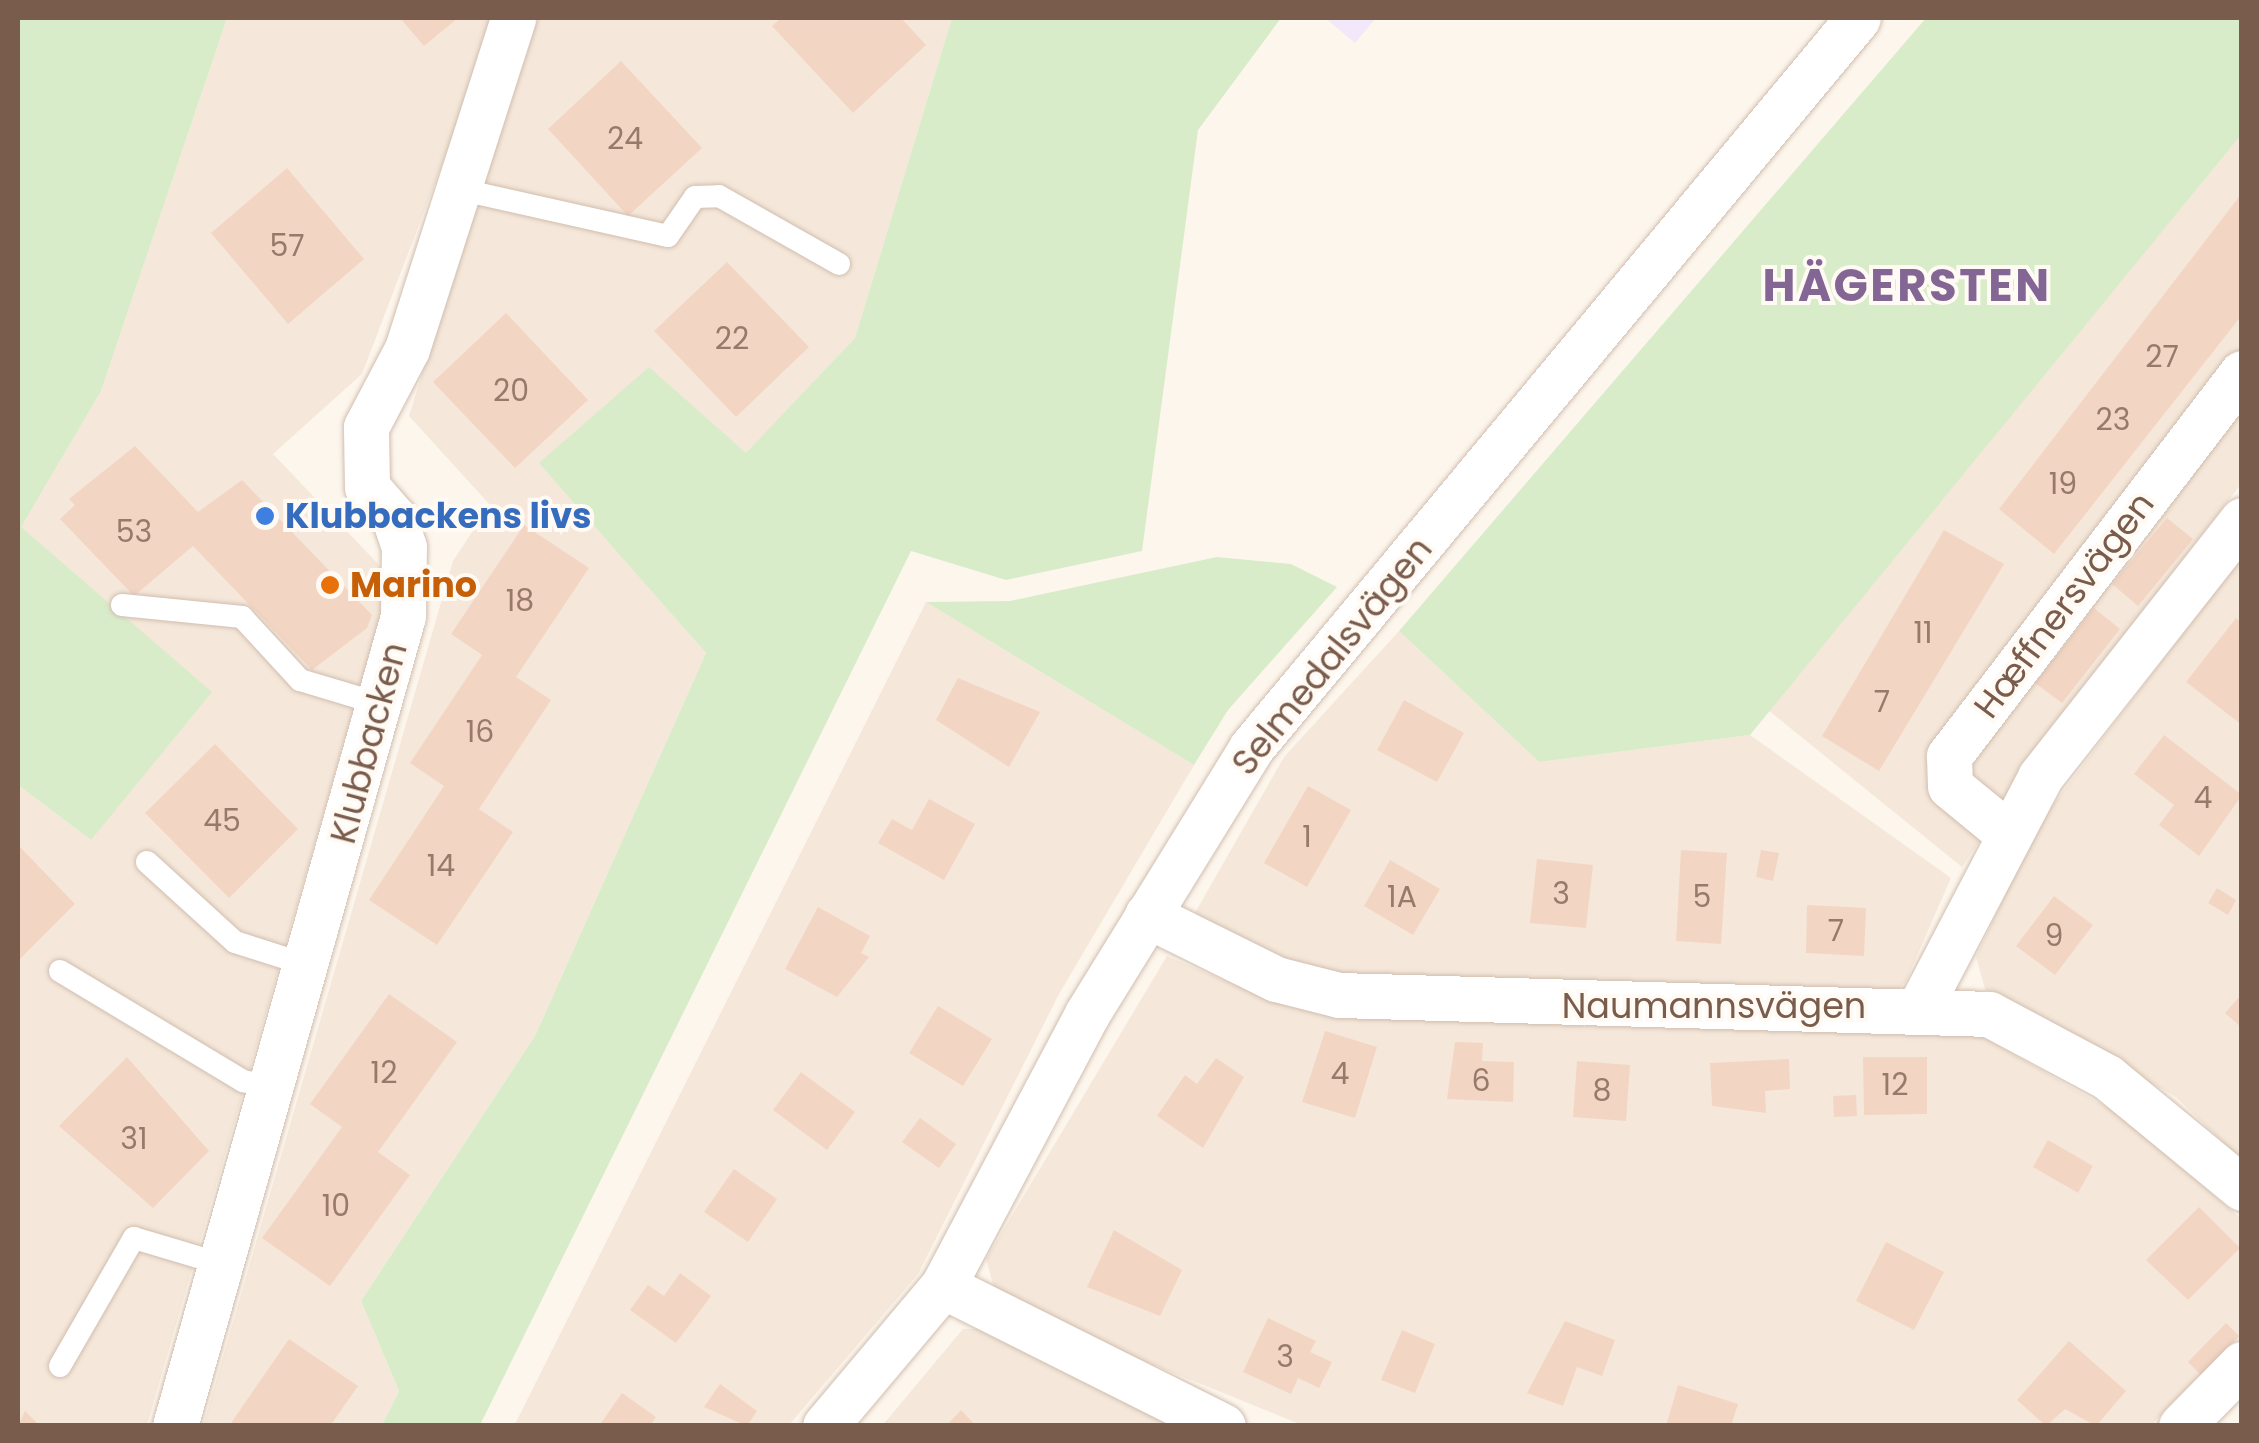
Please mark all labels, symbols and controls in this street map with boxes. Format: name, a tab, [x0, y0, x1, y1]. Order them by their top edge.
house number: 24	[607, 121, 643, 157]
house number: 57	[269, 228, 305, 264]
district label: HÄGERSTEN	[1763, 259, 2051, 313]
house number: 22	[715, 321, 749, 357]
house number: 27	[2145, 339, 2179, 375]
house number: 20	[493, 373, 529, 409]
house number: 23	[2096, 402, 2130, 438]
house number: 19	[2049, 466, 2077, 502]
street label: Hæffnersvägen	[1965, 484, 2163, 726]
place label: Klubbackens livs	[285, 495, 592, 537]
marker: Klubbackens livs	[254, 505, 276, 527]
house number: 53	[116, 514, 152, 550]
street label: Selmedalsvägen	[1223, 529, 1441, 783]
place label: Marino	[350, 564, 477, 606]
marker: Marino	[319, 574, 341, 596]
house number: 18	[506, 583, 534, 619]
house number: 11	[1913, 615, 1933, 651]
street label: Klubbacken	[322, 638, 416, 848]
house number: 7	[1874, 684, 1890, 720]
house number: 16	[466, 714, 494, 750]
house number: 4	[2194, 780, 2212, 816]
house number: 45	[203, 803, 241, 839]
house number: 1	[1302, 819, 1312, 855]
house number: 14	[427, 848, 455, 884]
house number: 3	[1552, 876, 1570, 912]
house number: 1A	[1387, 879, 1417, 915]
house number: 5	[1693, 879, 1711, 915]
house number: 7	[1828, 913, 1844, 949]
house number: 9	[2045, 918, 2063, 954]
street label: Naumannsvägen	[1562, 985, 1866, 1027]
house number: 12	[371, 1055, 397, 1091]
house number: 4	[1331, 1056, 1349, 1092]
house number: 6	[1471, 1063, 1491, 1099]
house number: 12	[1882, 1067, 1908, 1103]
house number: 8	[1593, 1073, 1611, 1109]
house number: 31	[120, 1121, 148, 1157]
house number: 10	[322, 1188, 350, 1224]
house number: 3	[1276, 1339, 1294, 1375]

